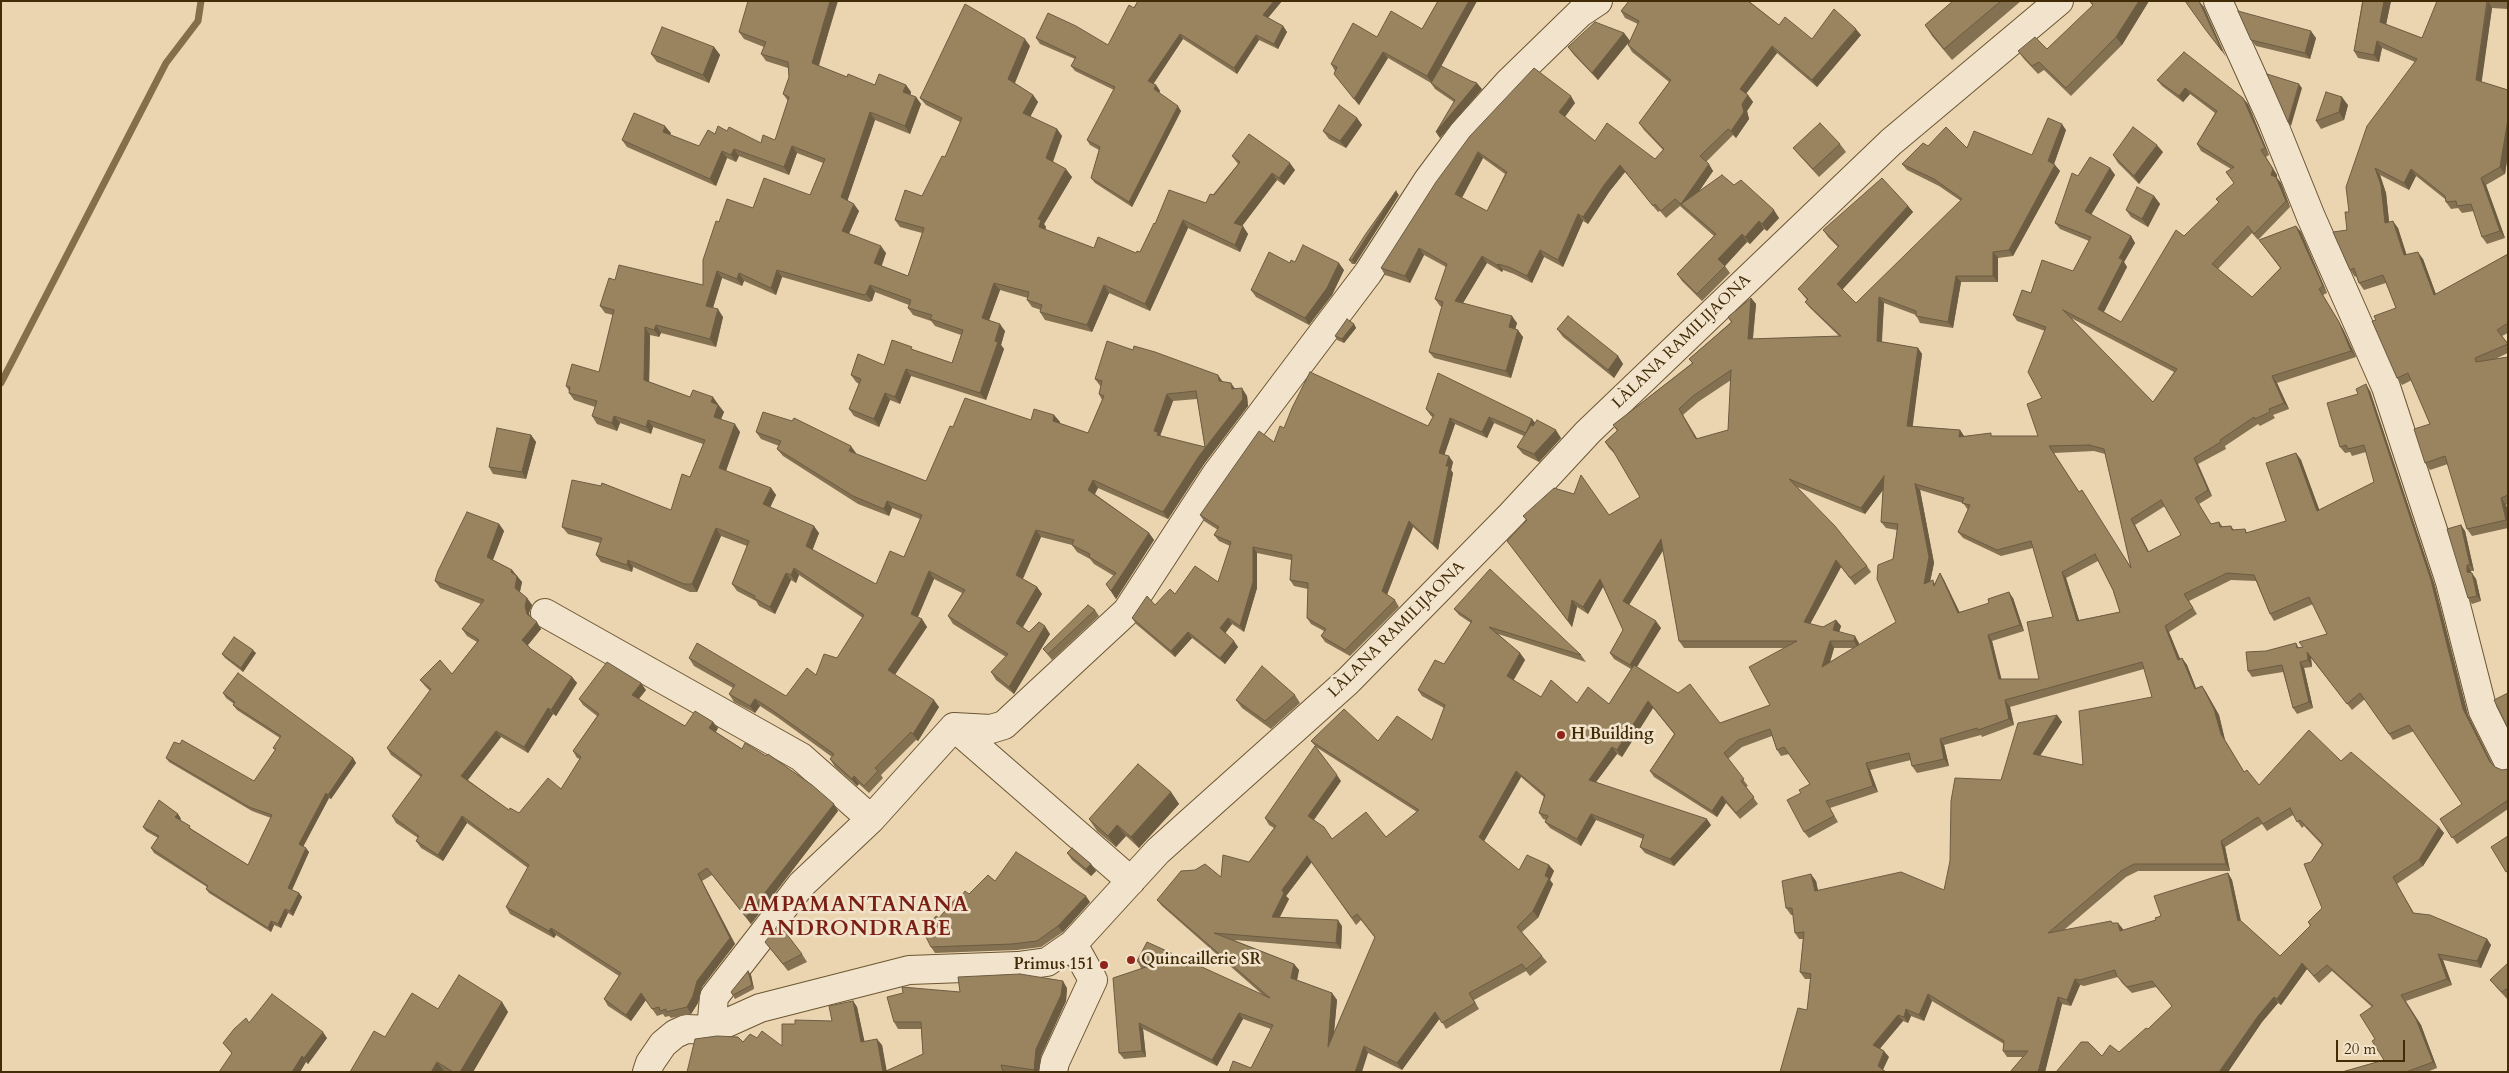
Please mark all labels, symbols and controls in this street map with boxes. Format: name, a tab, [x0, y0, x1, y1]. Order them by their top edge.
street label: LÀLANA RAMILIJAONA	[1609, 271, 1755, 413]
street label: LÀLANA RAMILIJAONA	[1325, 558, 1469, 702]
place label: H Building	[1571, 725, 1654, 745]
marker: H Building	[1555, 729, 1567, 741]
district label: AMPAMANTANANA ANDRONDRABE	[741, 893, 971, 943]
place label: Quincaillerie SR	[1141, 950, 1261, 970]
marker: Quincaillerie SR	[1125, 954, 1137, 966]
place label: Primus 151	[1013, 955, 1094, 975]
marker: Primus 151	[1098, 959, 1110, 971]
scale bar	[2339, 1030, 2408, 1062]
text: 20 m	[2344, 1039, 2376, 1059]

